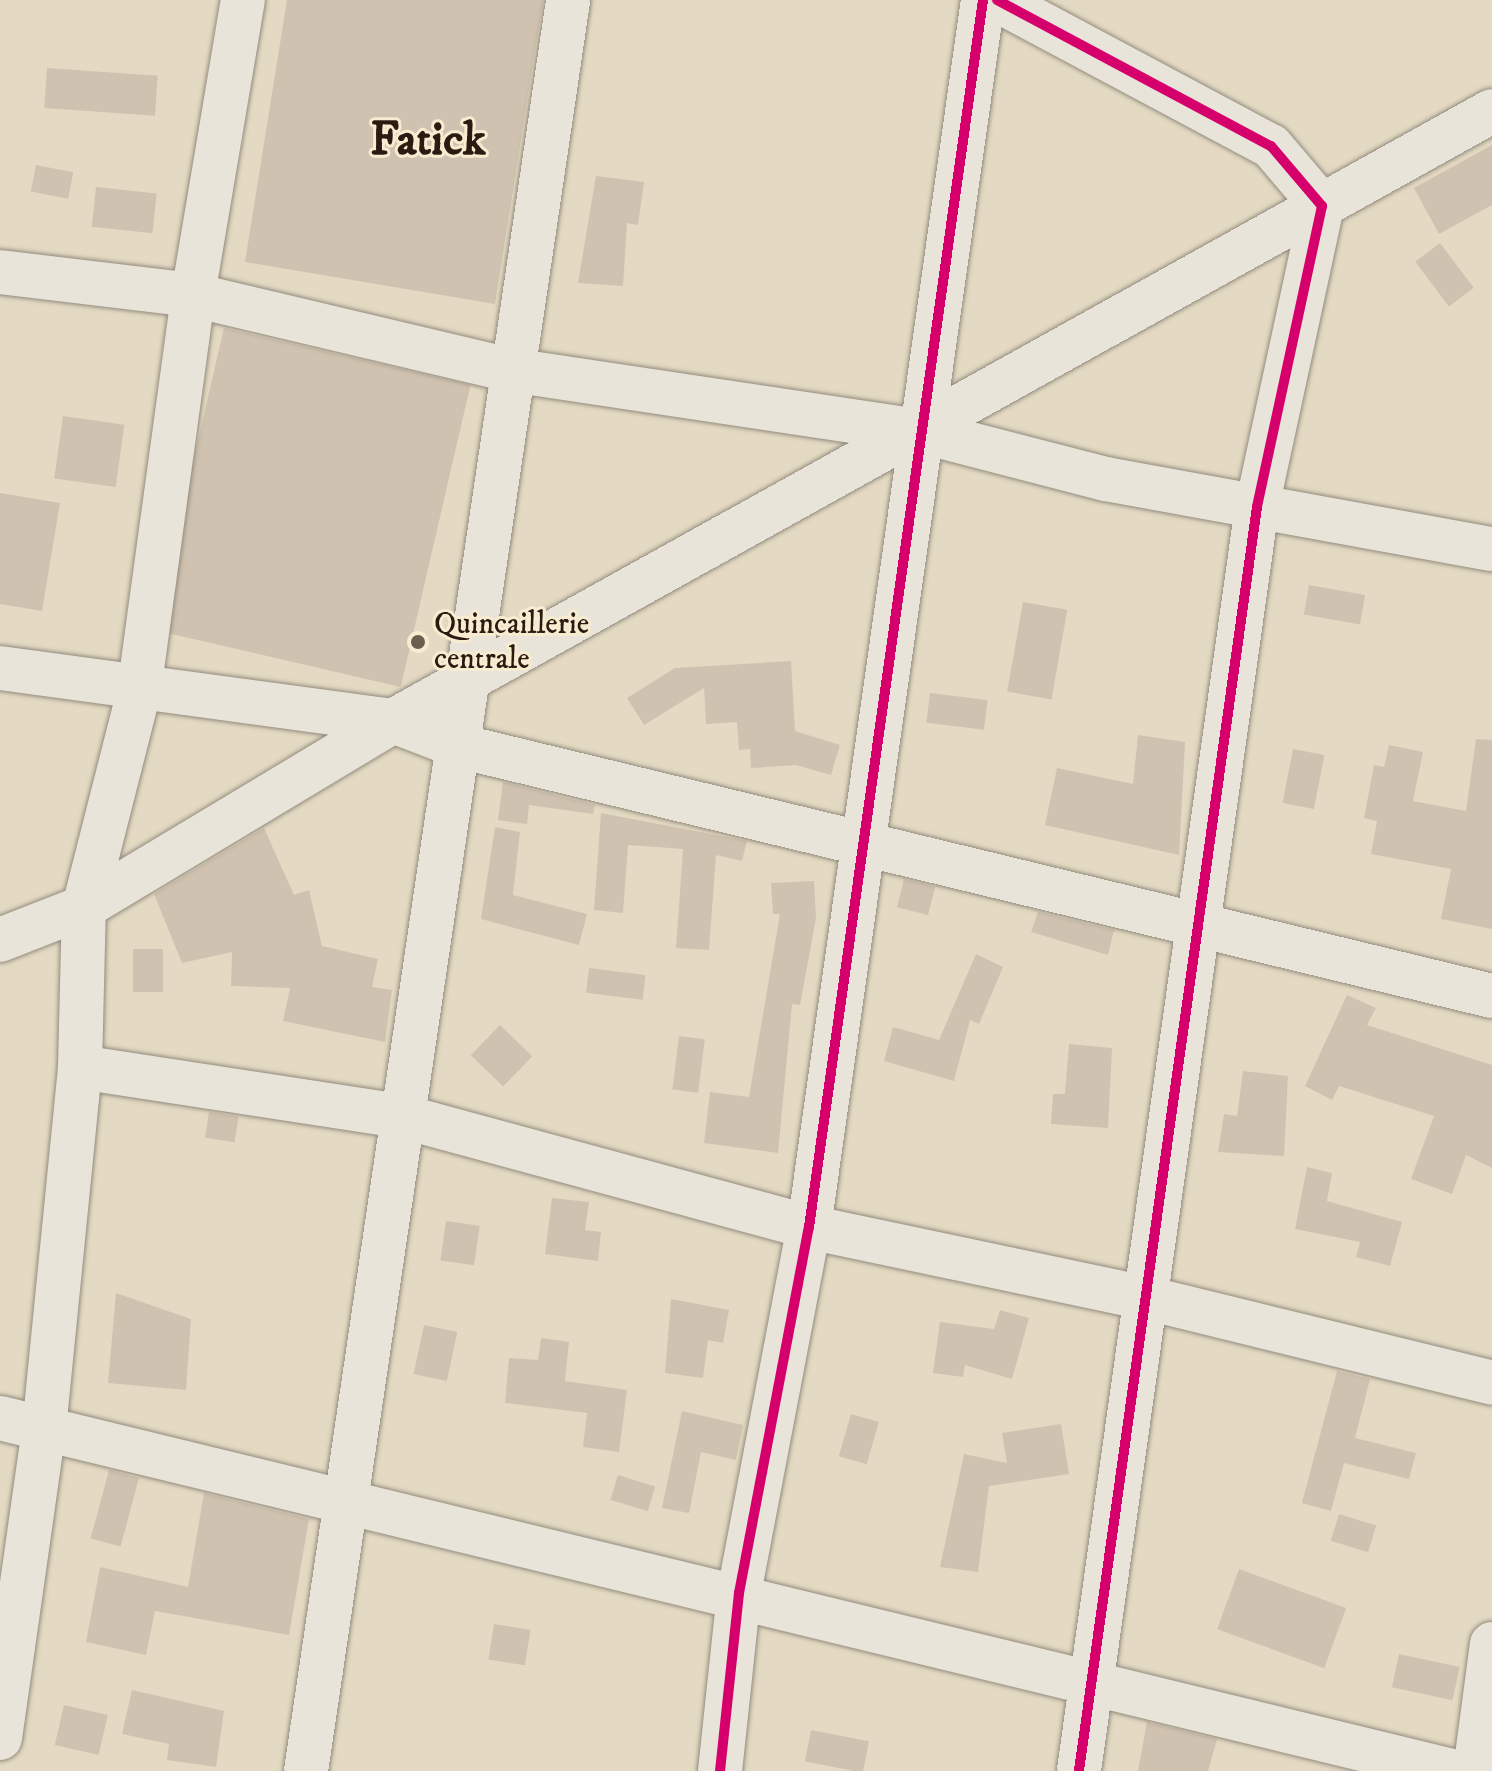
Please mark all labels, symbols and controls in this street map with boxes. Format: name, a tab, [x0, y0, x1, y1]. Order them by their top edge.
district label: Fatick	[370, 113, 486, 169]
place label: Quincaillerie centrale	[434, 607, 589, 678]
marker: Quincaillerie centrale	[409, 633, 427, 651]

